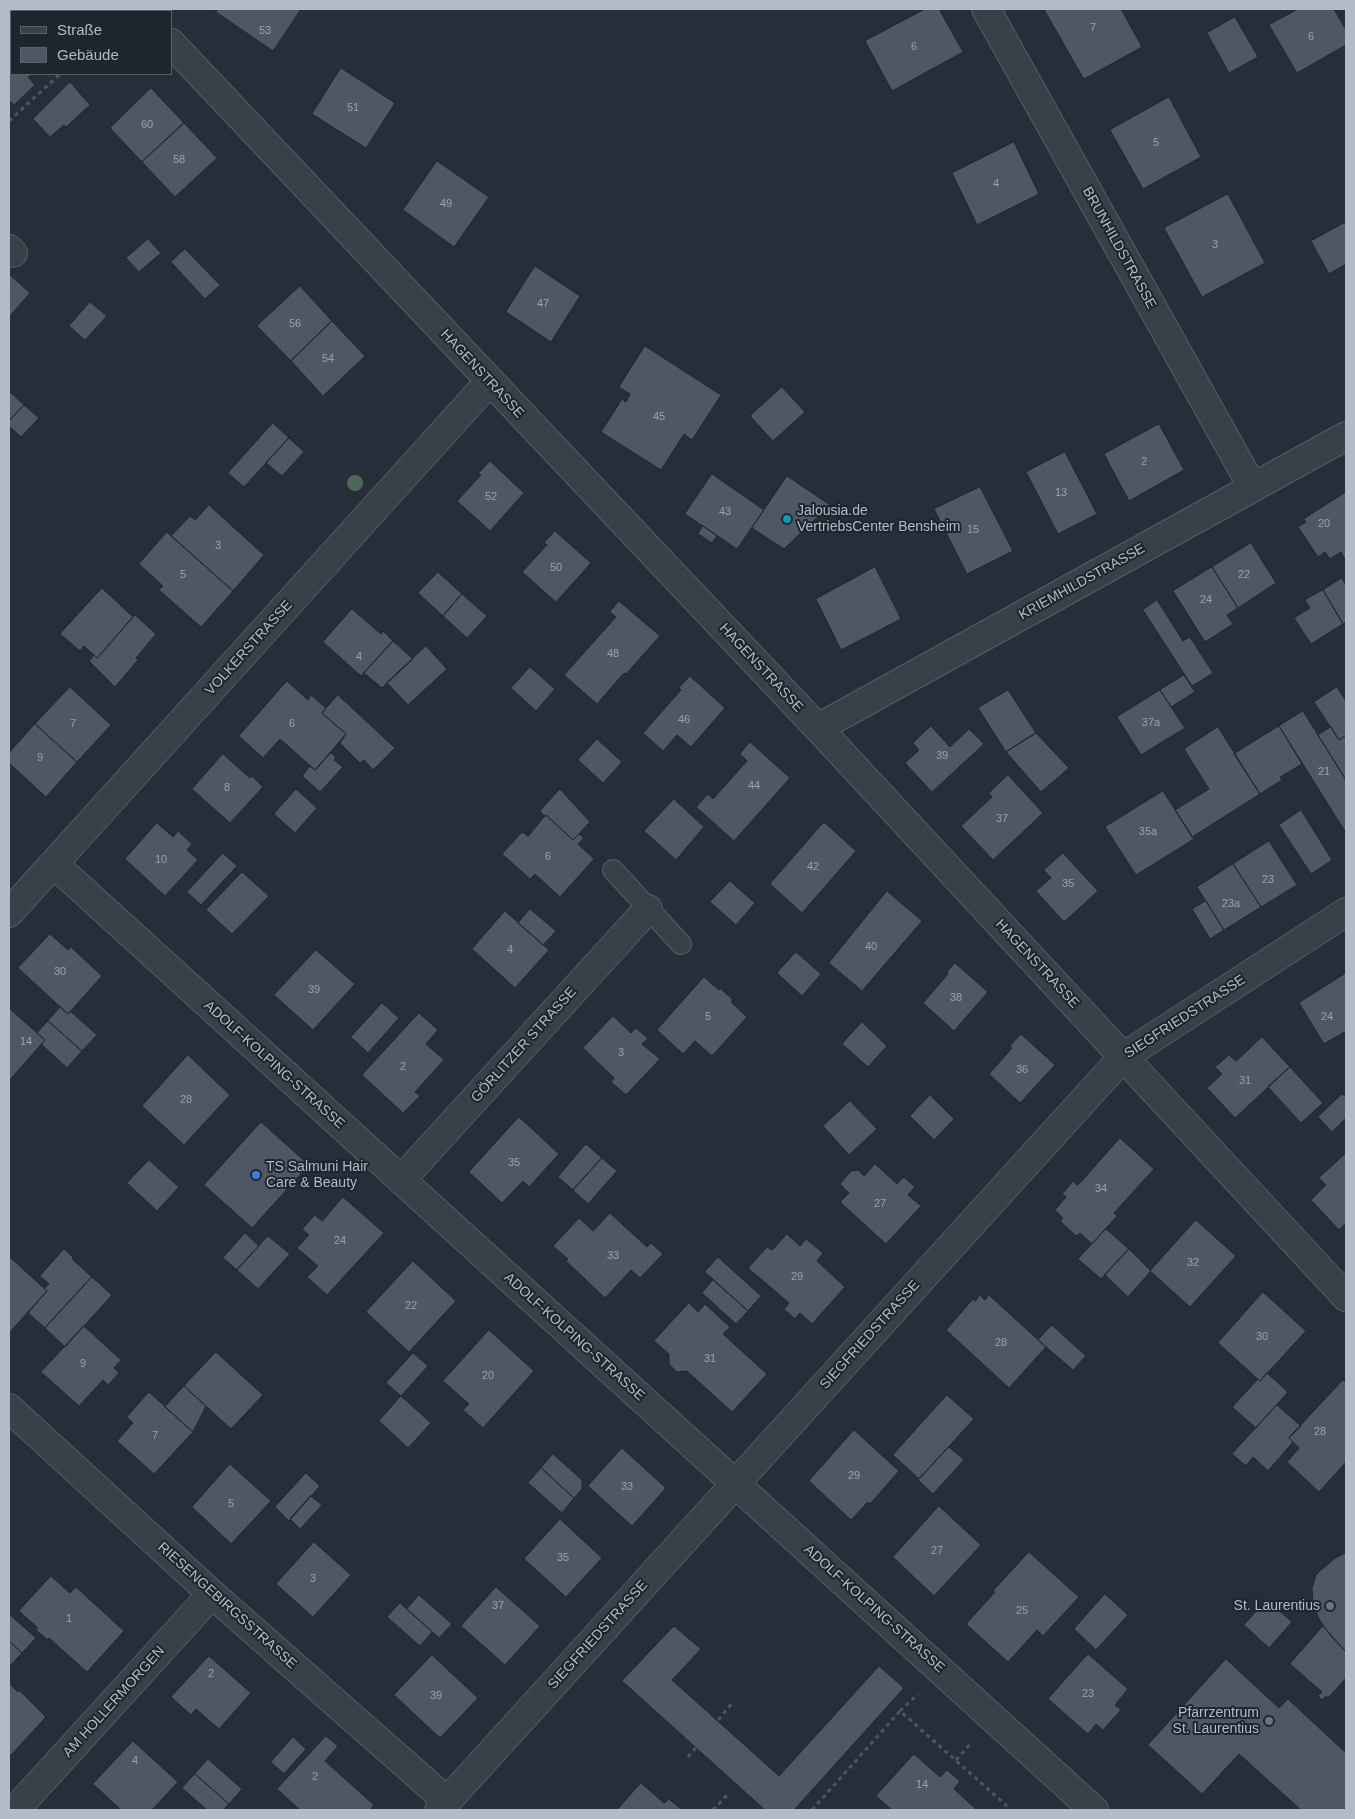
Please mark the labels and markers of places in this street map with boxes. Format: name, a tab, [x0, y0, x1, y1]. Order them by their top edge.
place label: Jalousia.de VertriebsCenter Bensheim	[797, 503, 960, 536]
marker: Jalousia.de VertriebsCenter Bensheim	[781, 513, 793, 525]
place label: TS Salmuni Hair Care & Beauty	[266, 1159, 368, 1192]
marker: TS Salmuni Hair Care & Beauty	[250, 1169, 262, 1181]
place label: St. Laurentius	[1234, 1598, 1320, 1614]
marker: St. Laurentius	[1324, 1600, 1336, 1612]
place label: Pfarrzentrum St. Laurentius	[1173, 1705, 1259, 1738]
marker: Pfarrzentrum St. Laurentius	[1263, 1715, 1275, 1727]

